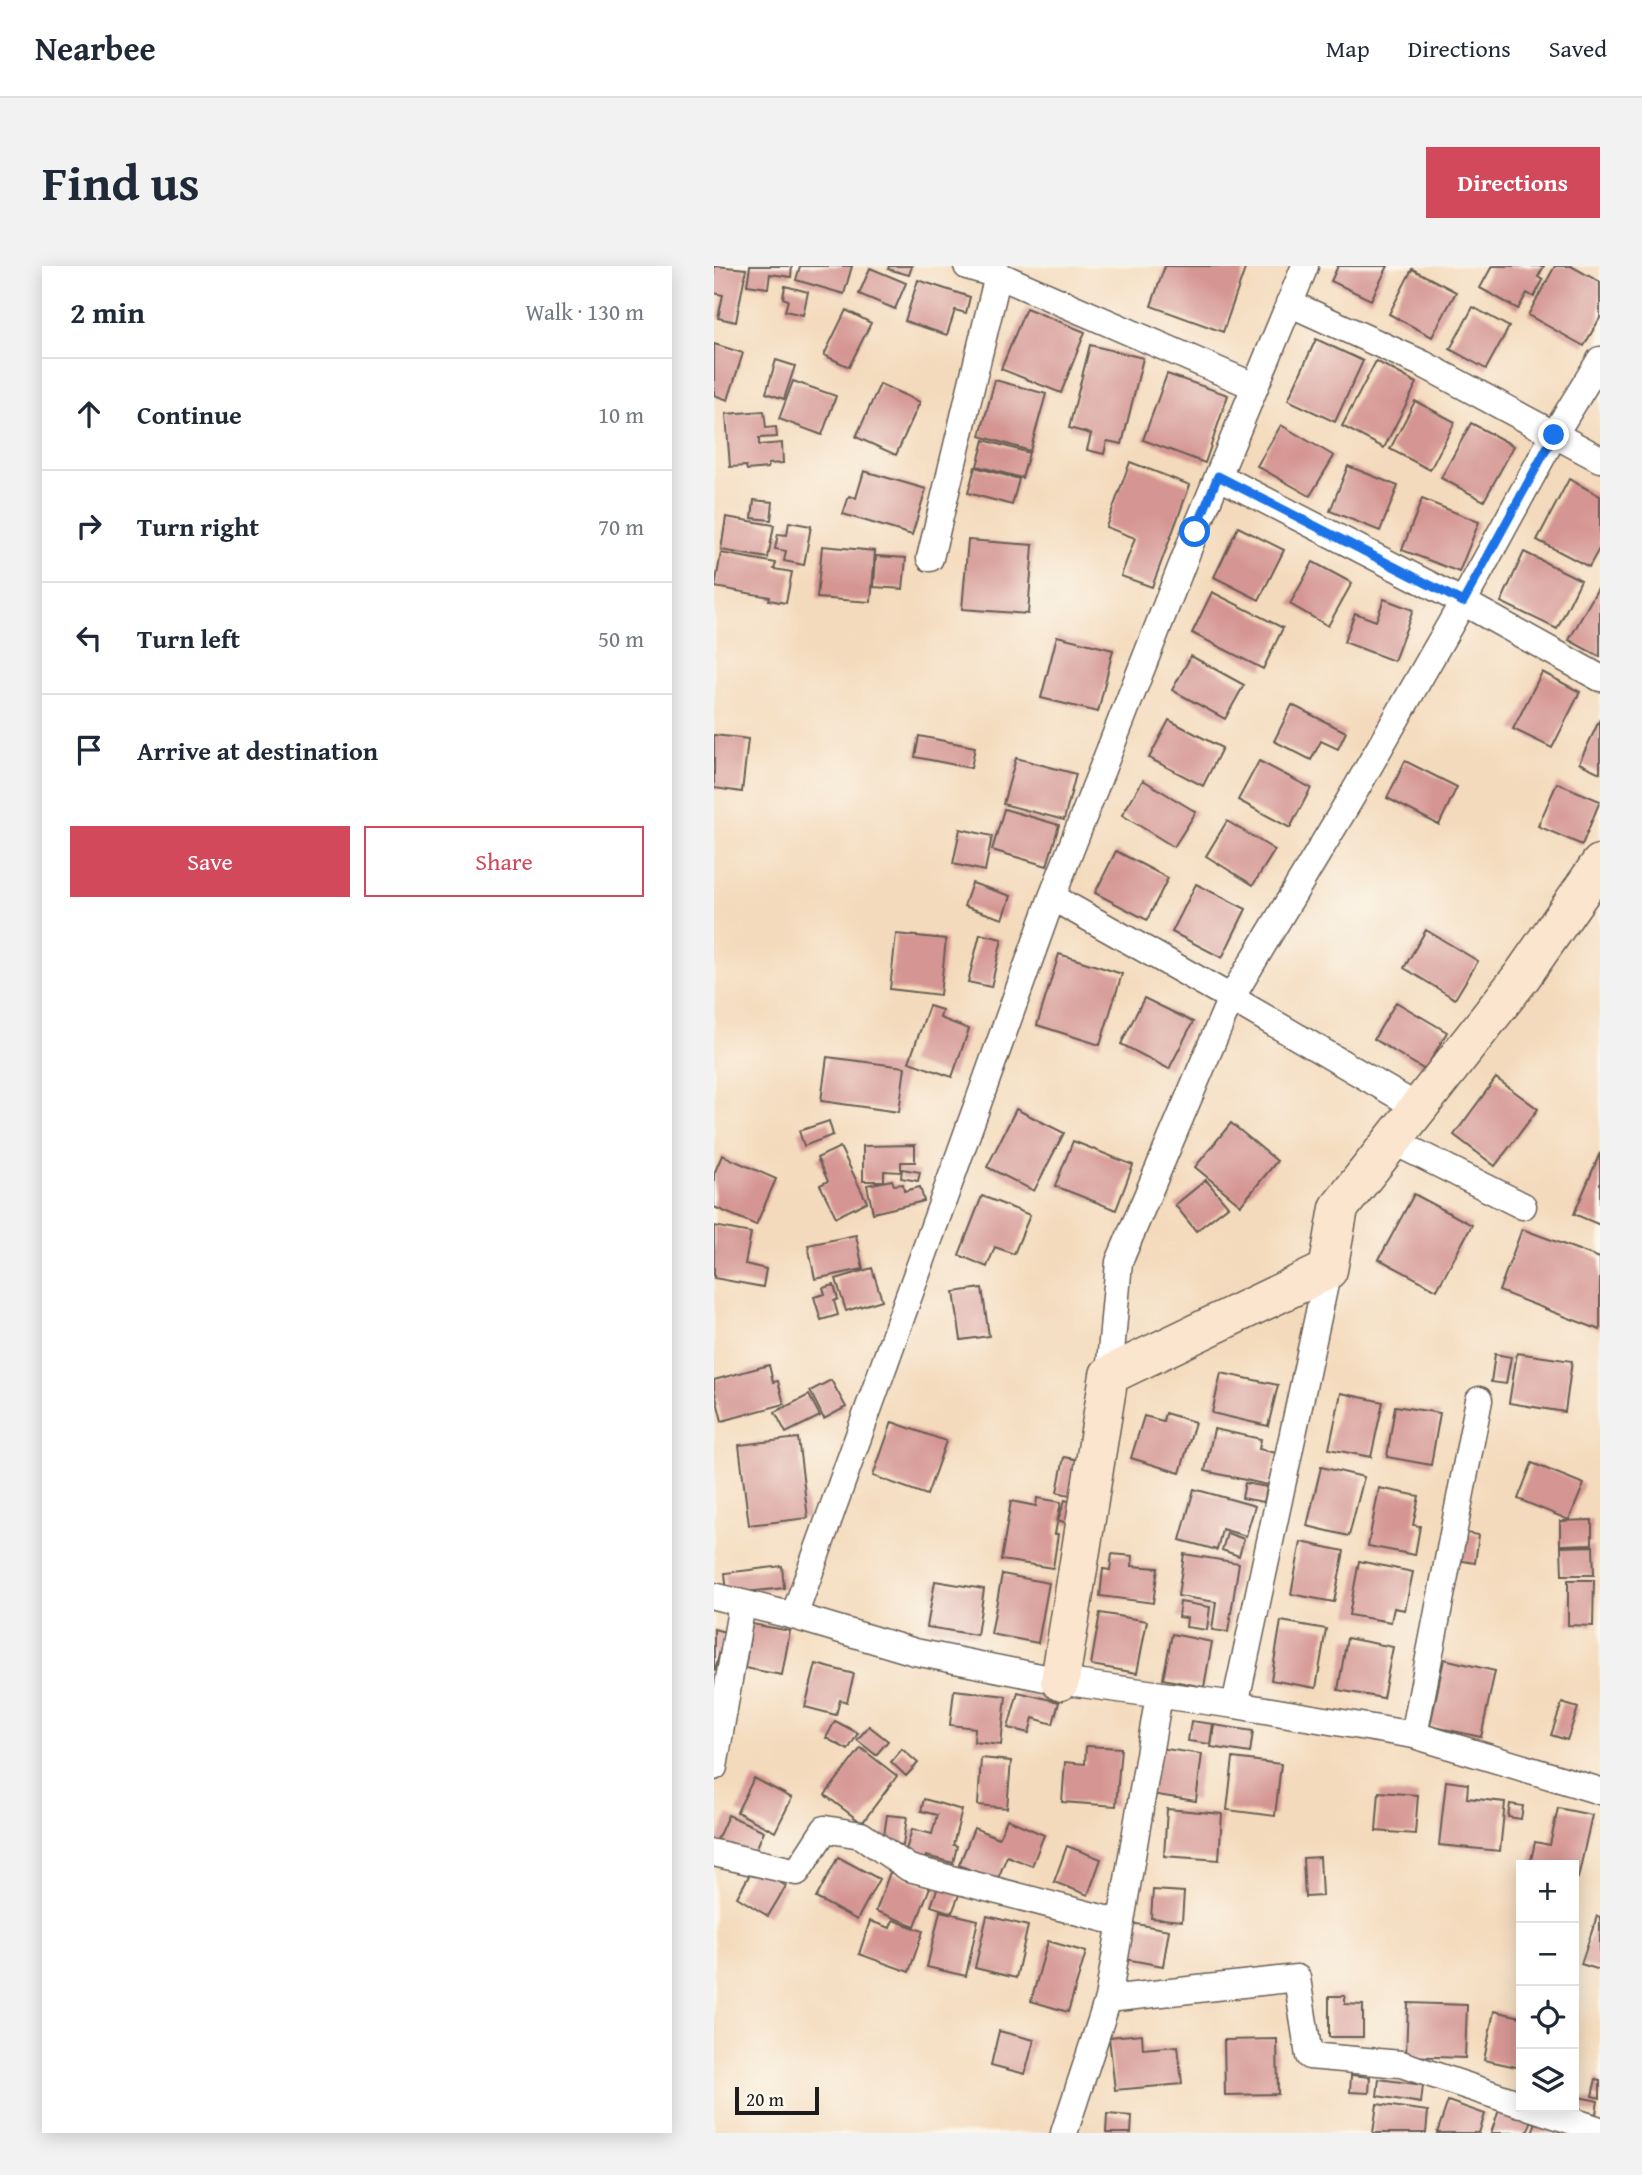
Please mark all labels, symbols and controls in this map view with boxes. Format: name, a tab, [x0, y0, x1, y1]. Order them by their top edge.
text: Nearbee	[35, 24, 156, 72]
text: Map	[1326, 31, 1370, 66]
text: Directions	[1408, 31, 1511, 66]
text: Saved	[1549, 31, 1607, 66]
text: Find us	[42, 146, 200, 218]
button: Directions	[1426, 147, 1600, 218]
text: 2 min	[70, 290, 145, 334]
text: Walk · 130 m	[525, 295, 644, 328]
icon: ahead	[70, 395, 108, 433]
text: Continue	[137, 395, 242, 434]
text: 10 m	[598, 398, 644, 431]
route end	[1538, 419, 1569, 450]
icon: right	[70, 507, 108, 545]
text: Turn right	[137, 507, 259, 546]
text: 70 m	[598, 510, 644, 543]
route start	[1179, 516, 1210, 547]
icon: left	[70, 619, 108, 657]
text: Turn left	[137, 619, 240, 658]
text: 50 m	[598, 622, 644, 655]
icon: arrive	[70, 731, 108, 769]
text: Arrive at destination	[137, 731, 378, 770]
button: Save	[70, 826, 350, 897]
button: Share	[364, 826, 644, 897]
map controls	[1516, 1860, 1579, 2112]
button: +	[1516, 1860, 1579, 1923]
button: −	[1516, 1923, 1579, 1986]
button: locate	[1516, 1986, 1579, 2049]
button: layers	[1516, 2049, 1579, 2112]
scale bar	[735, 2084, 819, 2116]
text: 20 m	[746, 2085, 784, 2113]

